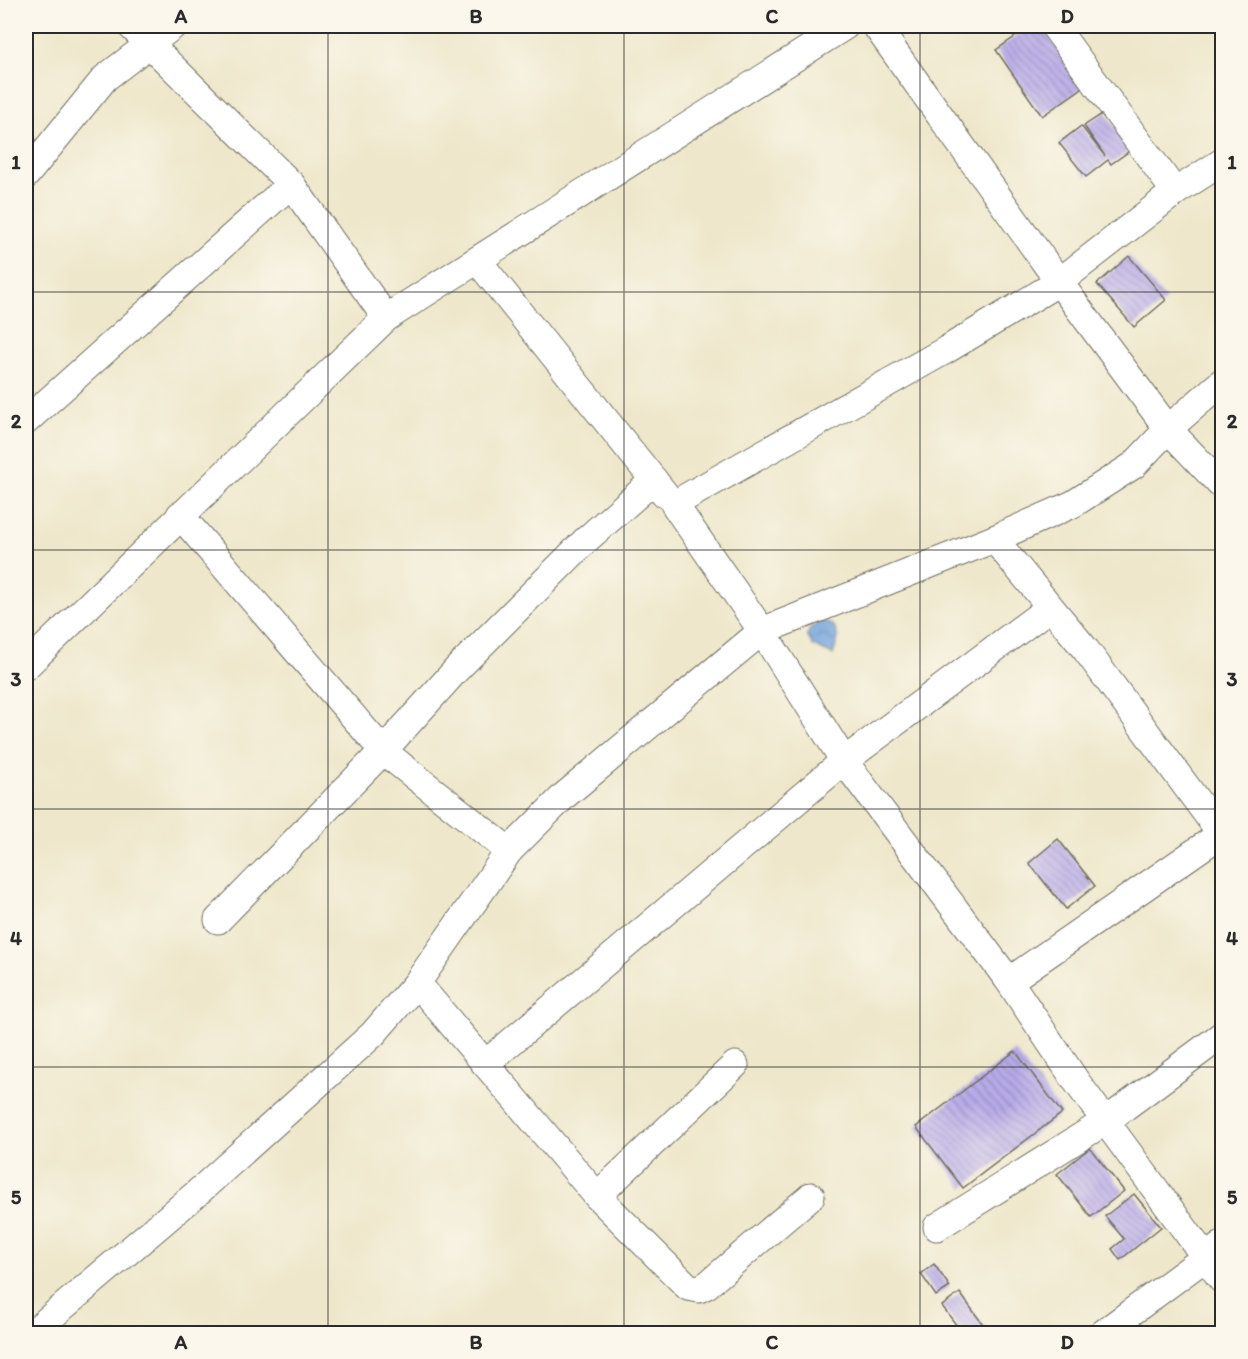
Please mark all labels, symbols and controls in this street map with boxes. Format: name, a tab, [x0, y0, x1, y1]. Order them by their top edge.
text: A	[174, 4, 188, 28]
text: B	[470, 4, 483, 28]
text: C	[766, 4, 779, 28]
text: D	[1060, 4, 1074, 28]
text: 1	[11, 150, 21, 174]
text: 1	[1227, 150, 1237, 174]
text: 2	[11, 409, 22, 433]
text: 2	[1227, 409, 1238, 433]
text: 3	[11, 667, 22, 691]
text: 3	[1227, 667, 1238, 691]
text: 4	[10, 926, 22, 950]
text: 4	[1226, 926, 1238, 950]
text: 5	[11, 1185, 22, 1209]
text: 5	[1227, 1185, 1238, 1209]
text: A	[174, 1330, 188, 1354]
text: B	[470, 1330, 483, 1354]
text: C	[766, 1330, 779, 1354]
text: D	[1060, 1330, 1074, 1354]

